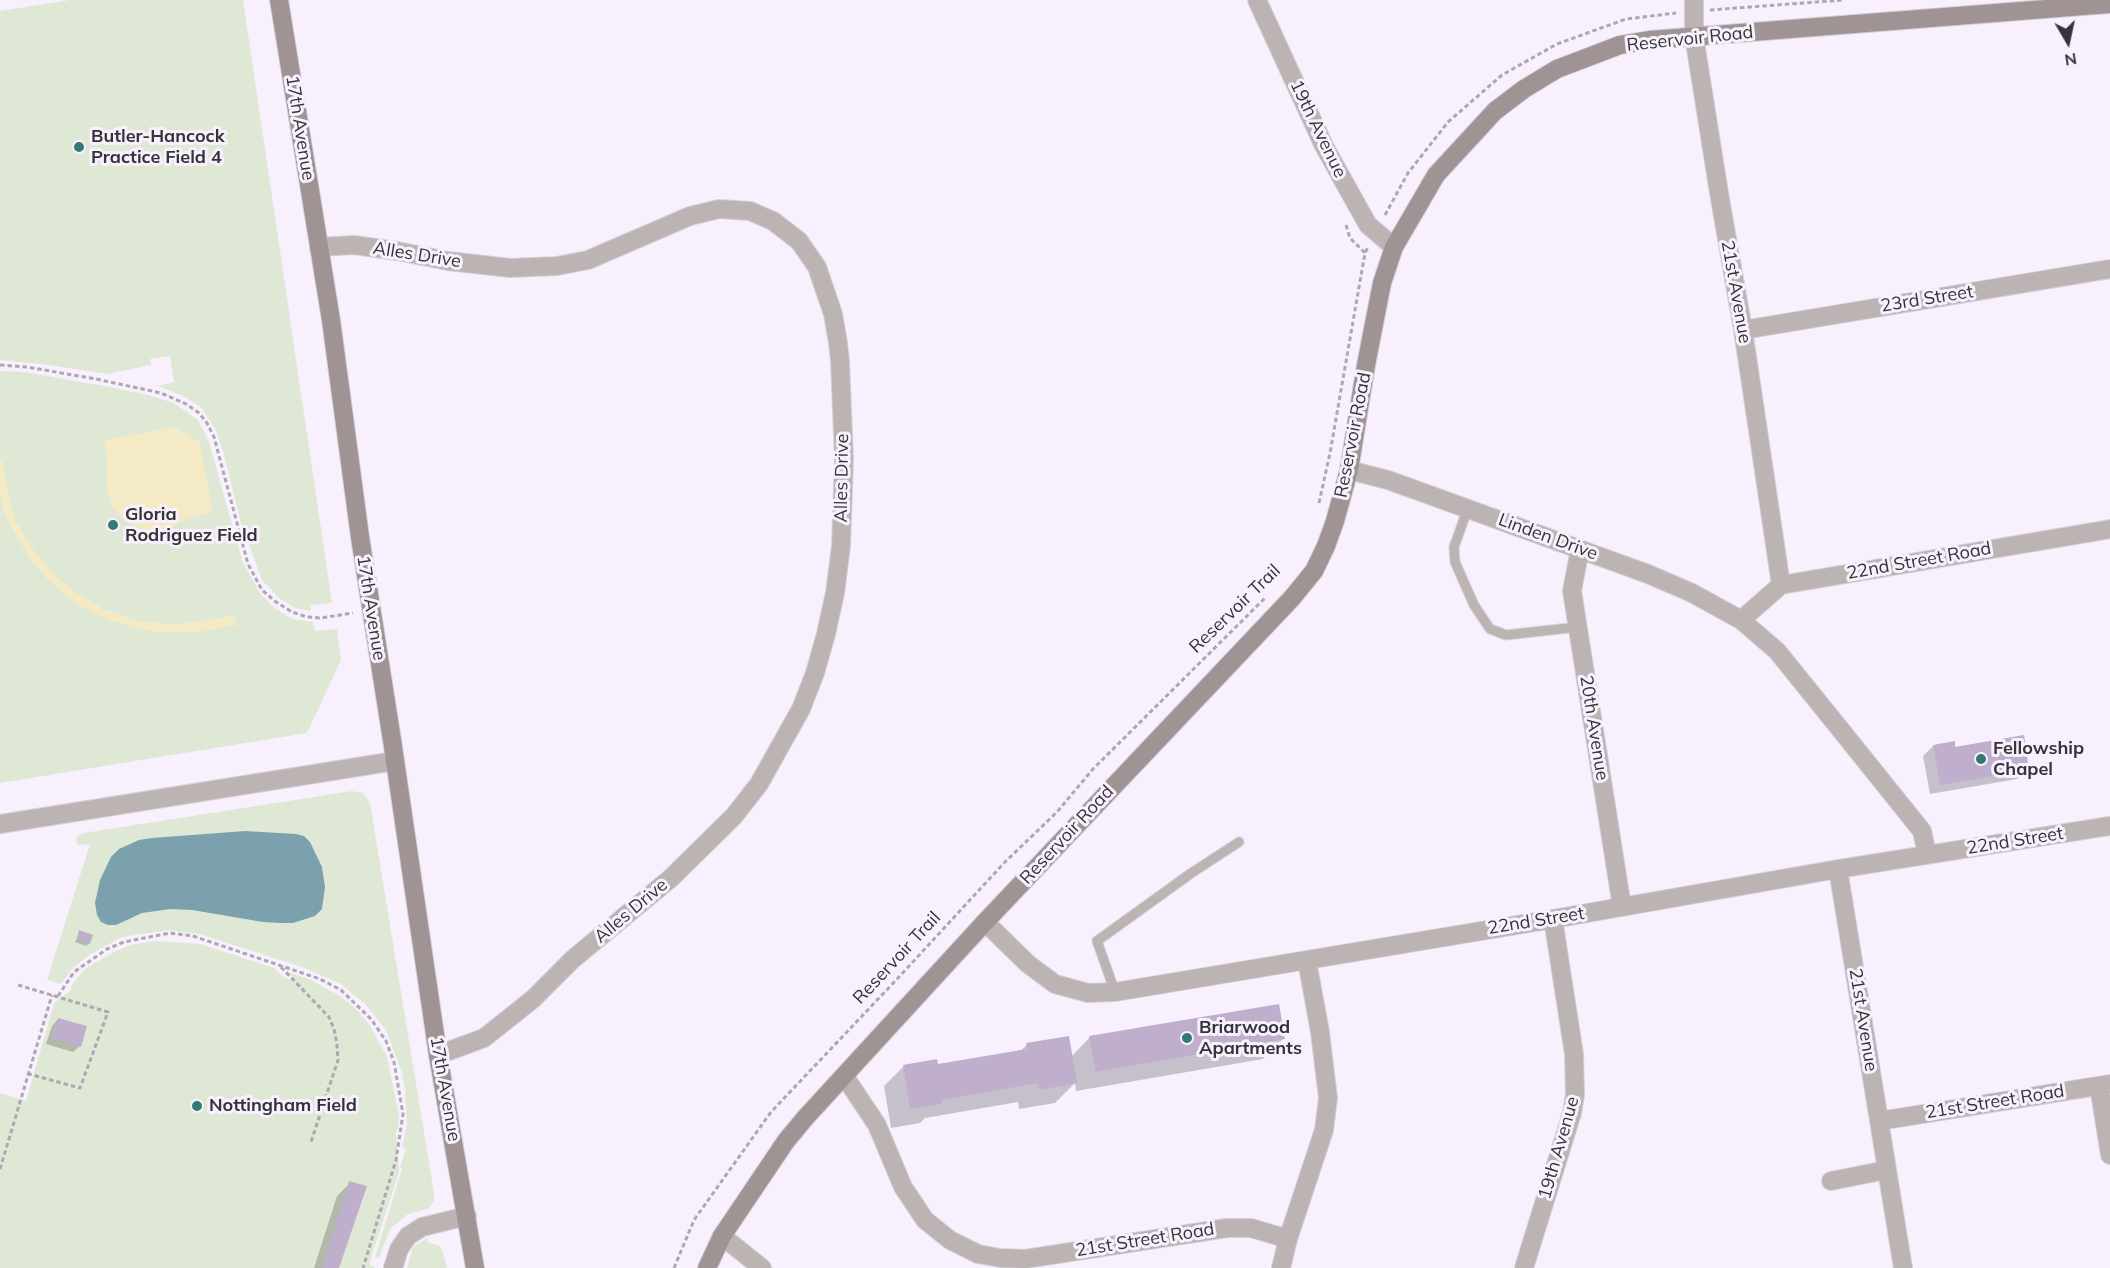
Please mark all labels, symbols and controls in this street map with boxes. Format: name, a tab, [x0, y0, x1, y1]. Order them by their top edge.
north arrow	[2038, 12, 2098, 72]
street label: Reservoir Road	[1626, 22, 1754, 56]
text: N	[2063, 49, 2078, 71]
street label: 17th Avenue	[281, 74, 319, 182]
street label: 19th Avenue	[1285, 77, 1351, 181]
place label: Butler-Hancock Practice Field 4	[91, 126, 225, 168]
marker: Butler-Hancock Practice Field 4	[72, 140, 86, 154]
street label: Alles Drive	[372, 237, 462, 273]
street label: 21st Avenue	[1716, 239, 1756, 345]
street label: 23rd Street	[1879, 281, 1975, 317]
street label: Reservoir Road	[1330, 371, 1376, 499]
street label: Alles Drive	[830, 433, 854, 523]
place label: Gloria Rodriguez Field	[125, 504, 258, 546]
street label: Linden Drive	[1495, 509, 1601, 565]
marker: Gloria Rodriguez Field	[106, 518, 120, 532]
street label: 22nd Street Road	[1845, 538, 1993, 584]
street label: 17th Avenue	[352, 554, 390, 662]
street label: Reservoir Trail	[1185, 560, 1285, 658]
street label: 20th Avenue	[1575, 674, 1613, 782]
place label: Fellowship Chapel	[1993, 738, 2084, 780]
marker: Fellowship Chapel	[1974, 752, 1988, 766]
street label: Reservoir Road	[1016, 781, 1118, 889]
street label: 22nd Street	[1965, 823, 2065, 859]
street label: Alles Drive	[590, 874, 672, 948]
street label: 22nd Street	[1486, 903, 1586, 939]
street label: Reservoir Trail	[849, 907, 945, 1009]
street label: 21st Avenue	[1844, 967, 1882, 1073]
place label: Briarwood Apartments	[1199, 1017, 1302, 1060]
marker: Briarwood Apartments	[1180, 1031, 1194, 1045]
street label: 17th Avenue	[425, 1035, 465, 1143]
street label: 21st Street Road	[1924, 1080, 2066, 1124]
street label: 19th Avenue	[1534, 1094, 1584, 1202]
place label: Nottingham Field	[209, 1095, 357, 1117]
marker: Nottingham Field	[190, 1099, 204, 1113]
street label: 21st Street Road	[1074, 1218, 1216, 1262]

